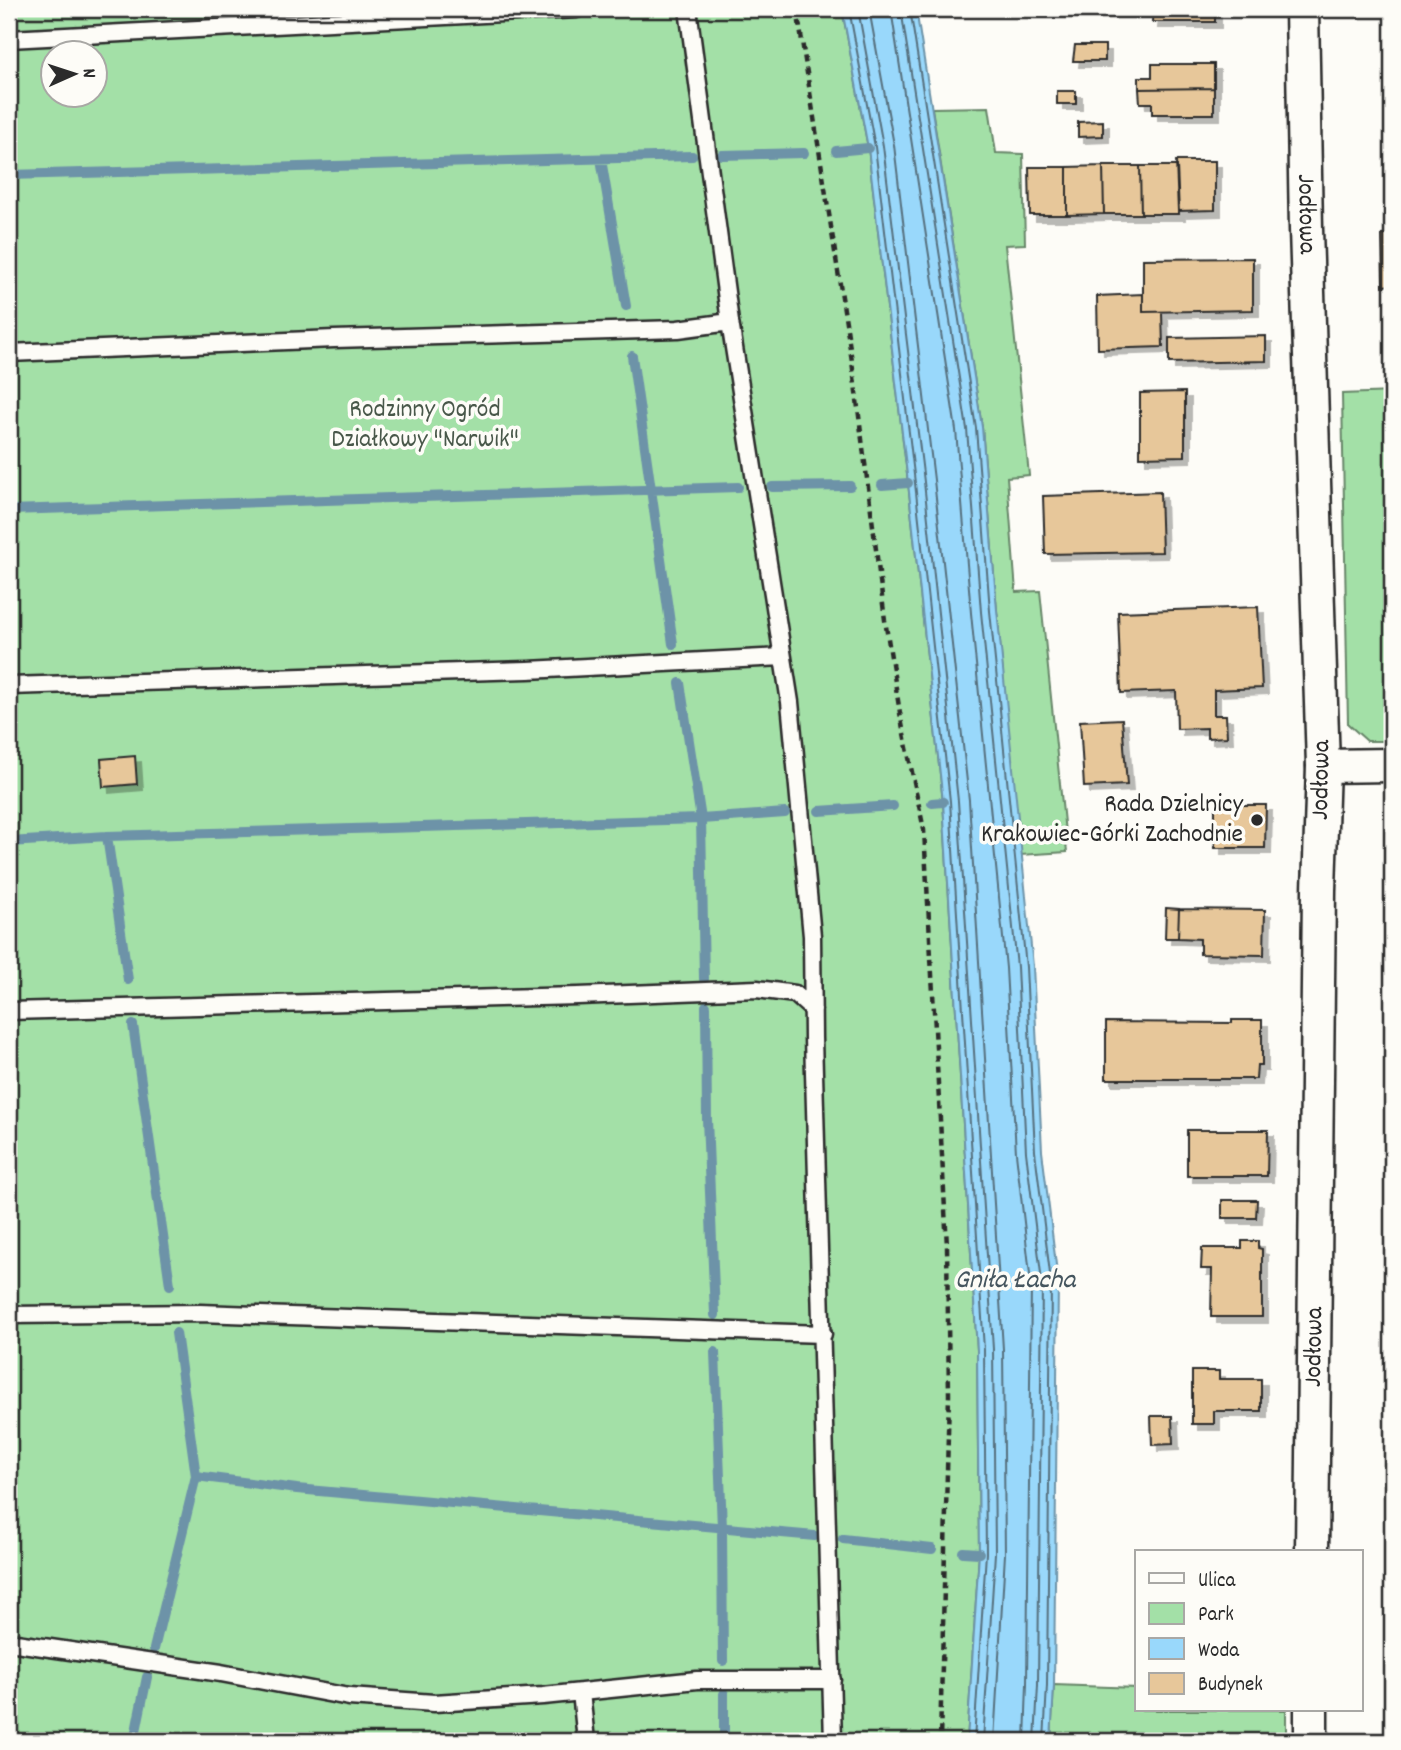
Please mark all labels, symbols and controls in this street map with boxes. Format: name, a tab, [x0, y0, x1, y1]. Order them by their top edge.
north arrow	[38, 38, 108, 108]
text: N	[74, 68, 101, 79]
street label: Jodłowa	[1286, 173, 1325, 256]
park label: Rodzinny Ogród Działkowy "Narwik"	[331, 392, 519, 459]
street label: Jodłowa	[1303, 739, 1341, 820]
place label: Rada Dzielnicy Krakowiec-Górki Zachodnie	[981, 787, 1243, 854]
marker: Rada Dzielnicy Krakowiec-Górki Zachodnie	[1249, 812, 1265, 828]
water label: Gniła Łacha	[955, 1262, 1077, 1302]
street label: Jodłowa	[1296, 1306, 1334, 1387]
legend	[1135, 1550, 1362, 1712]
text: Ulica	[1198, 1567, 1236, 1597]
text: Park	[1198, 1601, 1234, 1631]
text: Woda	[1198, 1637, 1240, 1667]
text: Budynek	[1198, 1671, 1263, 1701]

